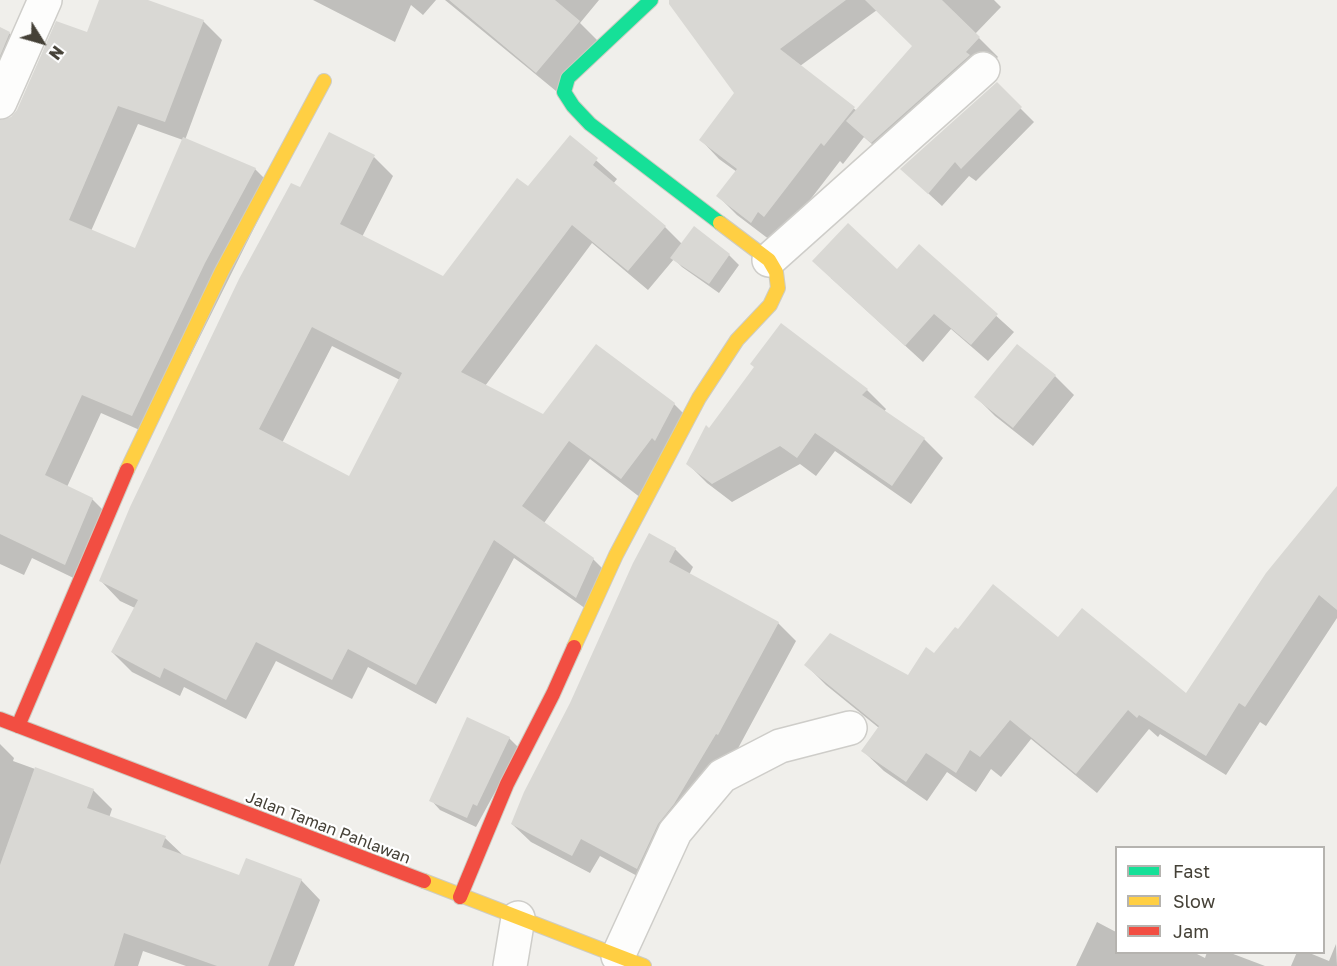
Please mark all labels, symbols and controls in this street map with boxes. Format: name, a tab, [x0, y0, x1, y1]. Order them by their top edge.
north arrow	[12, 12, 72, 72]
text: N	[45, 42, 68, 64]
street label: Jalan Taman Pahlawan	[243, 788, 413, 868]
legend	[1115, 846, 1325, 954]
text: Fast	[1173, 860, 1210, 882]
text: Slow	[1173, 890, 1215, 912]
text: Jam	[1173, 920, 1209, 942]

